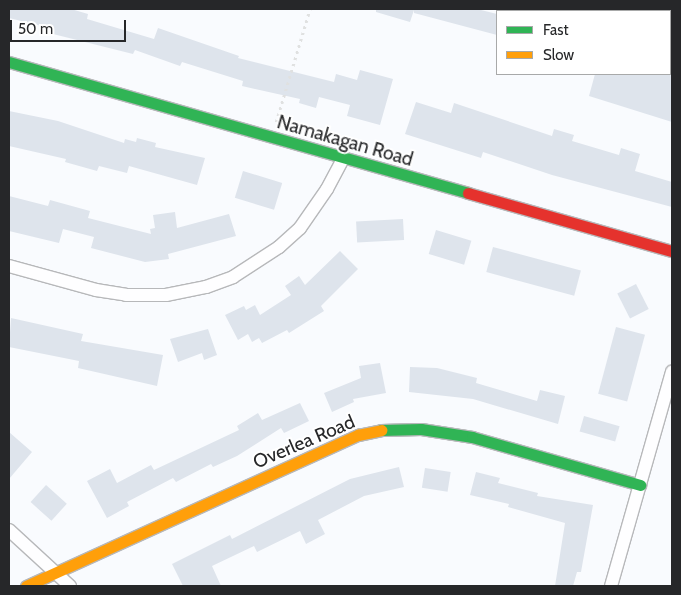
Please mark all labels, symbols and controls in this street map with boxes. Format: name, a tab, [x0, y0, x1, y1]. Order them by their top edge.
scale bar	[12, 10, 129, 42]
legend	[496, 10, 671, 75]
text: 50 m	[18, 20, 53, 38]
text: Fast	[543, 21, 568, 39]
text: Slow	[543, 46, 574, 64]
street label: Namakagan Road	[274, 111, 416, 171]
street label: Overlea Road	[250, 410, 358, 474]

